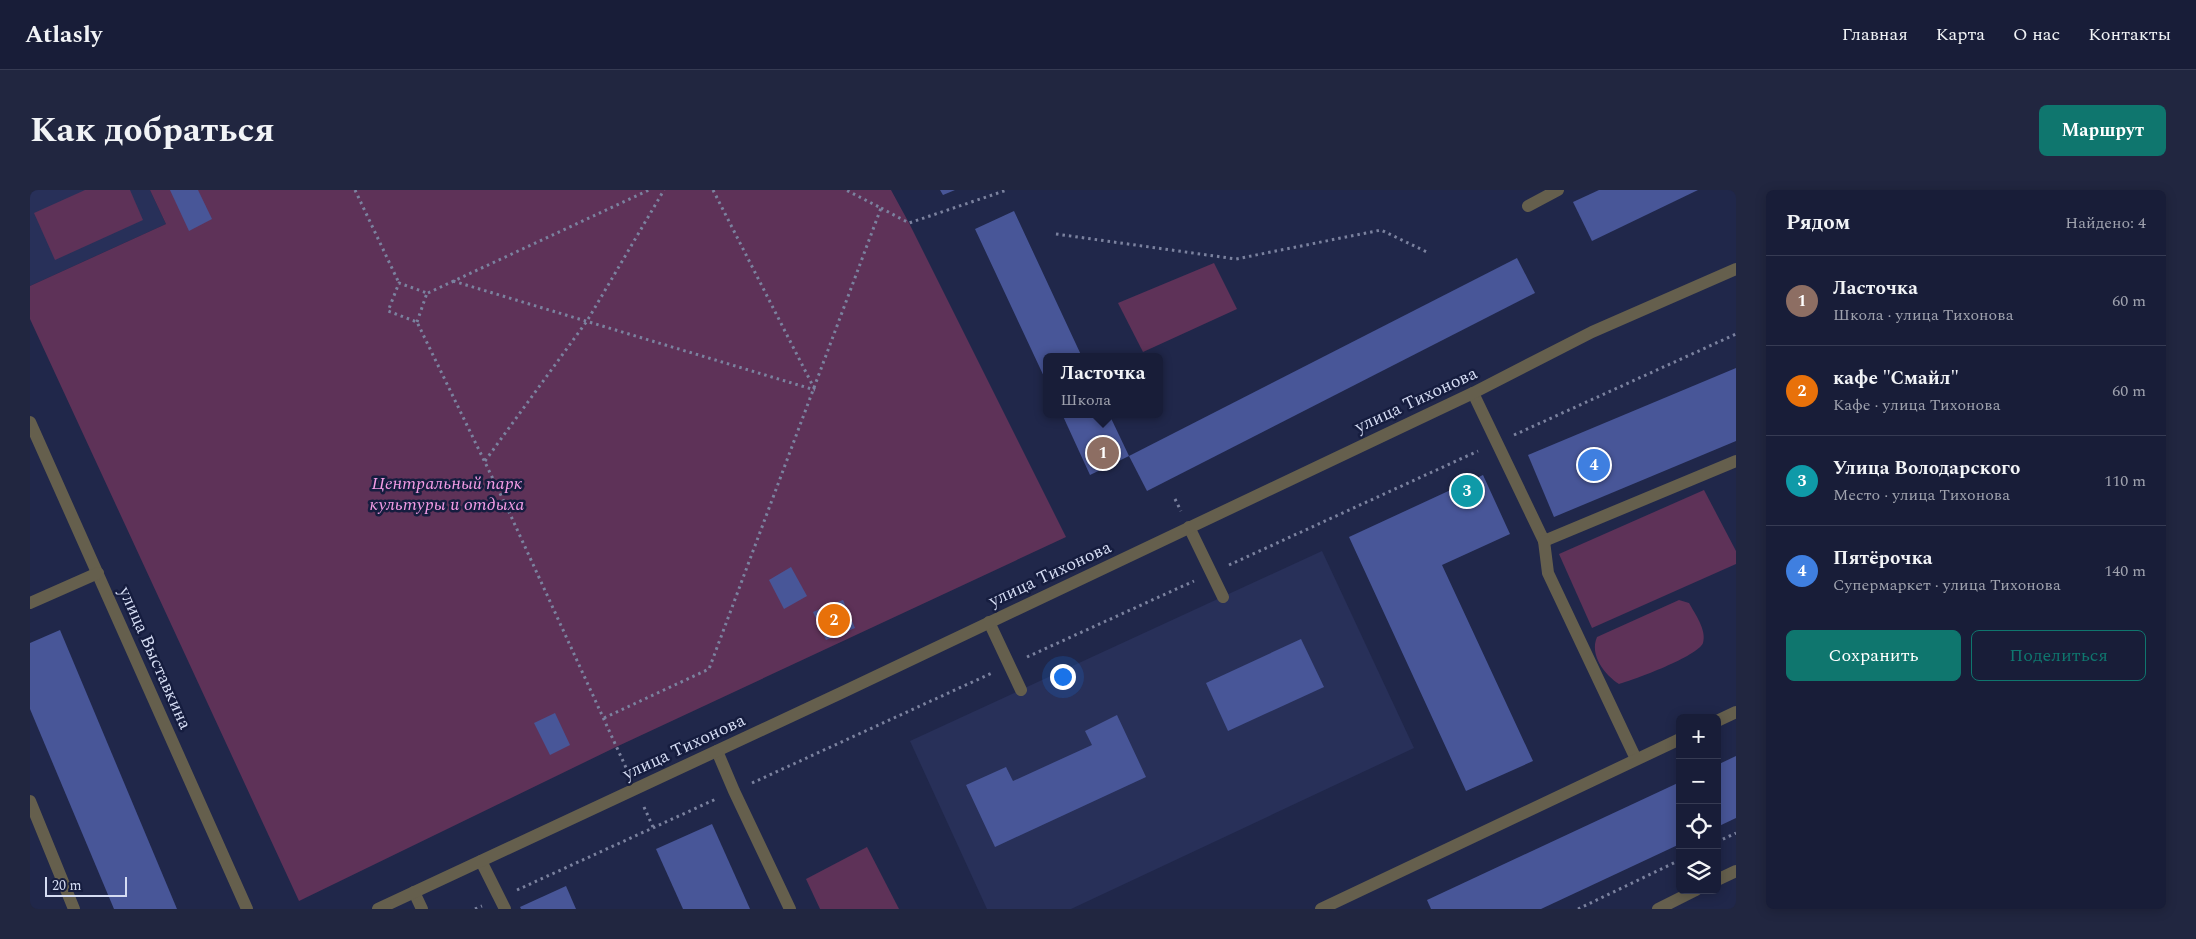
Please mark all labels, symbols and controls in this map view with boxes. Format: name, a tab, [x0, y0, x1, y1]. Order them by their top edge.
text: Atlasly	[25, 17, 102, 53]
text: Главная	[1842, 21, 1908, 48]
text: Карта	[1936, 21, 1985, 48]
text: О нас	[2013, 21, 2060, 48]
text: Контакты	[2088, 21, 2171, 48]
text: Как добраться	[30, 104, 275, 157]
button: Маршрут	[2039, 105, 2166, 156]
text: Рядом	[1786, 207, 1850, 239]
text: Найдено: 4	[2065, 211, 2146, 235]
text: Ласточка	[1833, 274, 1918, 303]
text: 1	[1798, 289, 1806, 313]
text: 60 m	[2112, 289, 2146, 313]
text: Школа · улица Тихонова	[1833, 303, 2014, 327]
popup	[1043, 353, 1163, 418]
text: Ласточка	[1061, 359, 1146, 388]
street label: улица Тихонова	[1349, 360, 1482, 441]
text: кафе "Смайл"	[1833, 364, 1959, 393]
text: 2	[1798, 379, 1806, 403]
text: 60 m	[2112, 379, 2146, 403]
text: Школа	[1061, 388, 1111, 412]
text: Кафе · улица Тихонова	[1833, 393, 2001, 417]
pin: 1	[1087, 434, 1119, 472]
pin: 4	[1578, 446, 1610, 484]
text: Улица Володарского	[1833, 454, 2020, 483]
text: 3	[1798, 469, 1806, 493]
text: 110 m	[2104, 469, 2146, 493]
park label: Центральный парк культуры и отдыха	[370, 470, 524, 518]
pin: 3	[1451, 472, 1483, 510]
text: Место · улица Тихонова	[1833, 483, 2010, 507]
street label: улица Тихонова	[983, 534, 1116, 615]
text: Пятёрочка	[1833, 544, 1933, 573]
text: 4	[1798, 559, 1806, 583]
text: 140 m	[2104, 559, 2146, 583]
text: Супермаркет · улица Тихонова	[1833, 573, 2061, 597]
street label: улица Выставкина	[111, 581, 199, 734]
pin: 2	[818, 601, 850, 639]
button: Сохранить	[1786, 630, 1961, 681]
button: Поделиться	[1971, 630, 2146, 681]
your location	[1050, 664, 1076, 690]
street label: улица Тихонова	[617, 707, 750, 788]
map controls	[1676, 714, 1721, 894]
button: +	[1676, 714, 1721, 759]
button: −	[1676, 759, 1721, 804]
button: locate	[1676, 804, 1721, 849]
button: layers	[1676, 849, 1721, 894]
scale bar	[45, 874, 128, 897]
text: 20 m	[52, 875, 82, 896]

